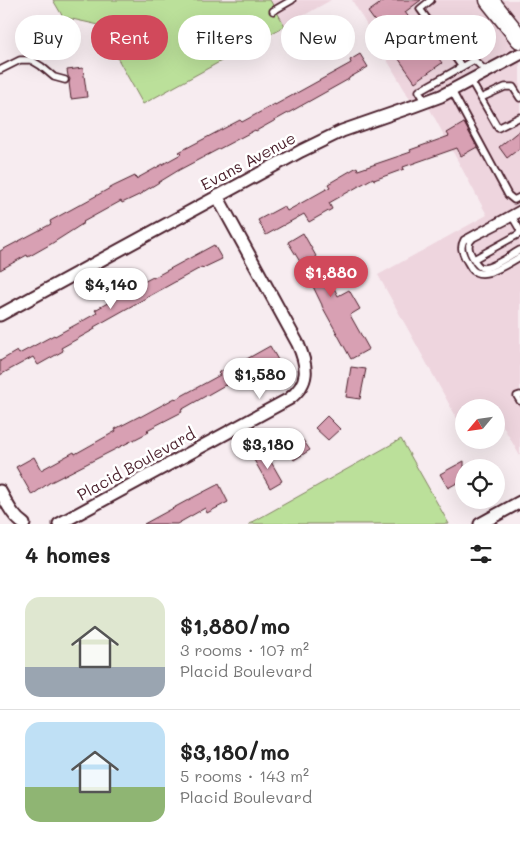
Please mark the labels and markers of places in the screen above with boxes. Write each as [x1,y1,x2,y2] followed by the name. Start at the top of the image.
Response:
[290,256,372,298] pin: $1,880
[70,268,152,310] pin: $4,140
[219,358,301,400] pin: $1,580
[227,428,309,470] pin: $3,180

